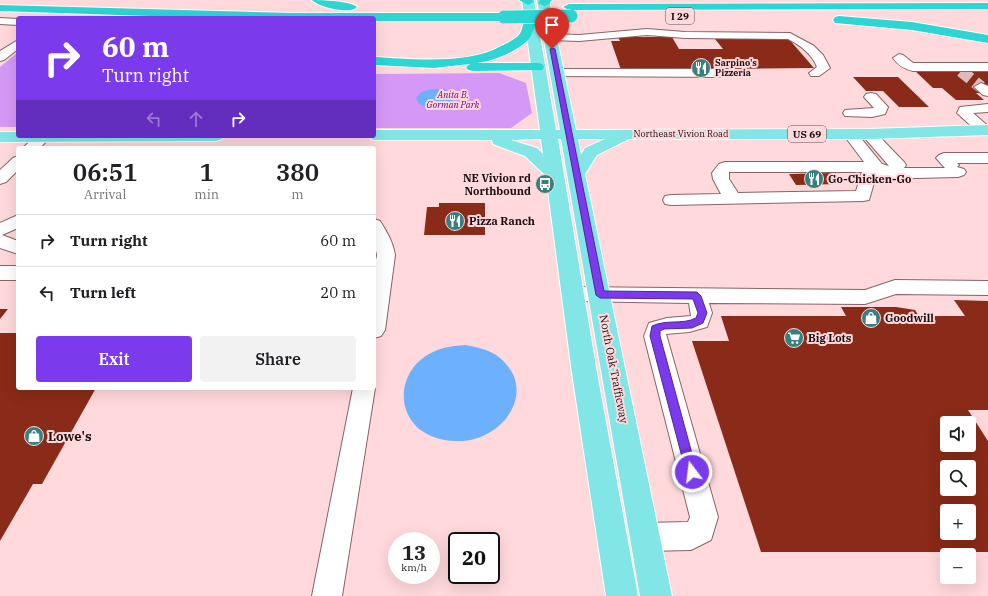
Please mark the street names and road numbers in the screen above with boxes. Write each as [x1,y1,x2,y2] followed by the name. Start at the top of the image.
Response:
[666,8,694,24] road number: I 29
[788,126,826,142] road number: US 69
[634,128,729,139] street label: Northeast Vivion Road
[597,314,631,425] street label: North Oak Trafficway

